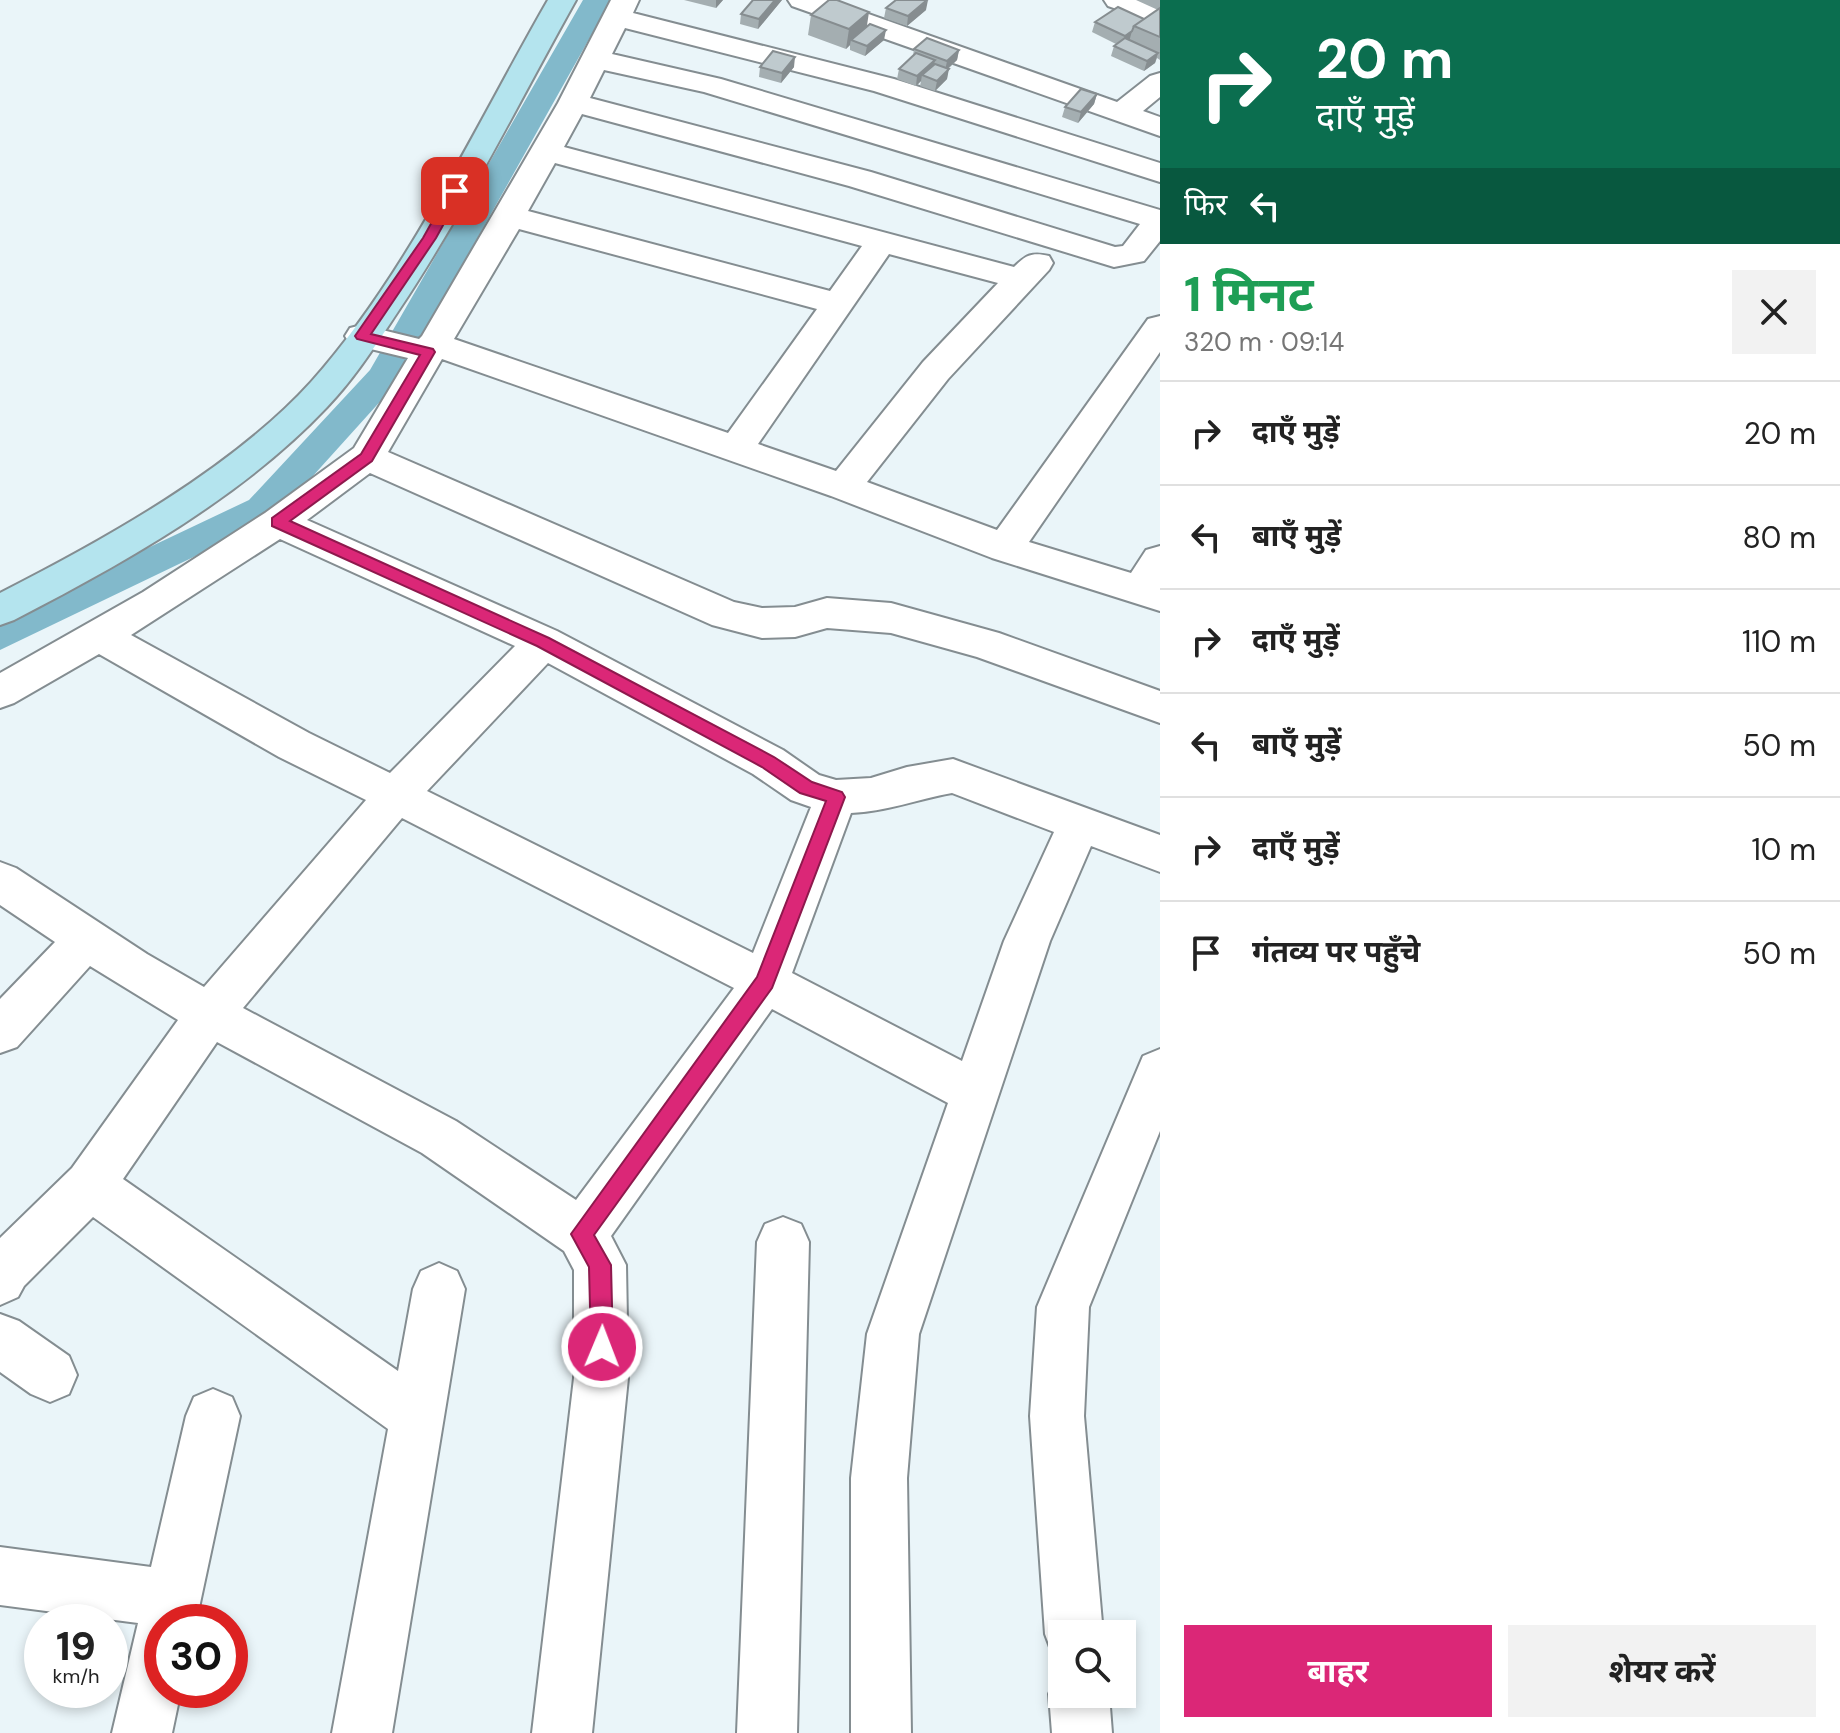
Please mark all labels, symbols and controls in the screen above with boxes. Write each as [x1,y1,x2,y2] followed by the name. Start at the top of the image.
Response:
[1316,22,1453,95] text: 20 m
[1184,32,1288,136] icon: right
[1316,93,1415,140] text: दाएँ मुड़ें
[421,157,489,225] pin
[433,169,477,213] icon: arrive
[1243,184,1287,228] icon: left
[1184,185,1227,224] text: फिर
[1184,263,1314,326] text: 1 मिनट
[1732,270,1816,354] button: close
[1184,325,1344,359] text: 320 m · 09:14
[1184,411,1228,455] icon: right
[1252,412,1340,451] text: दाएँ मुड़ें
[1744,414,1816,453] text: 20 m
[1184,515,1228,559] icon: left
[1252,516,1341,555] text: बाएँ मुड़ें
[1743,518,1816,557] text: 80 m
[1184,619,1228,663] icon: right
[1252,620,1340,659] text: दाएँ मुड़ें
[1742,622,1816,661] text: 110 m
[1184,723,1228,767] icon: left
[1252,724,1341,763] text: बाएँ मुड़ें
[1742,726,1816,765] text: 50 m
[1184,827,1228,871] icon: right
[1252,828,1340,867] text: दाएँ मुड़ें
[1751,830,1816,869] text: 10 m
[1184,931,1228,975] icon: arrive
[1252,932,1420,971] text: गंतव्य पर पहुँचे
[1742,934,1816,973] text: 50 m
[560,1305,644,1389] position arrow
[144,1604,248,1708] speed limit sign: 30
[56,1620,96,1672] text: 19
[1048,1620,1136,1708] map controls
[1048,1620,1136,1708] button: search
[1184,1625,1492,1717] button: बाहर
[1508,1625,1816,1717] button: शेयर करें
[52,1663,100,1689] text: km/h

